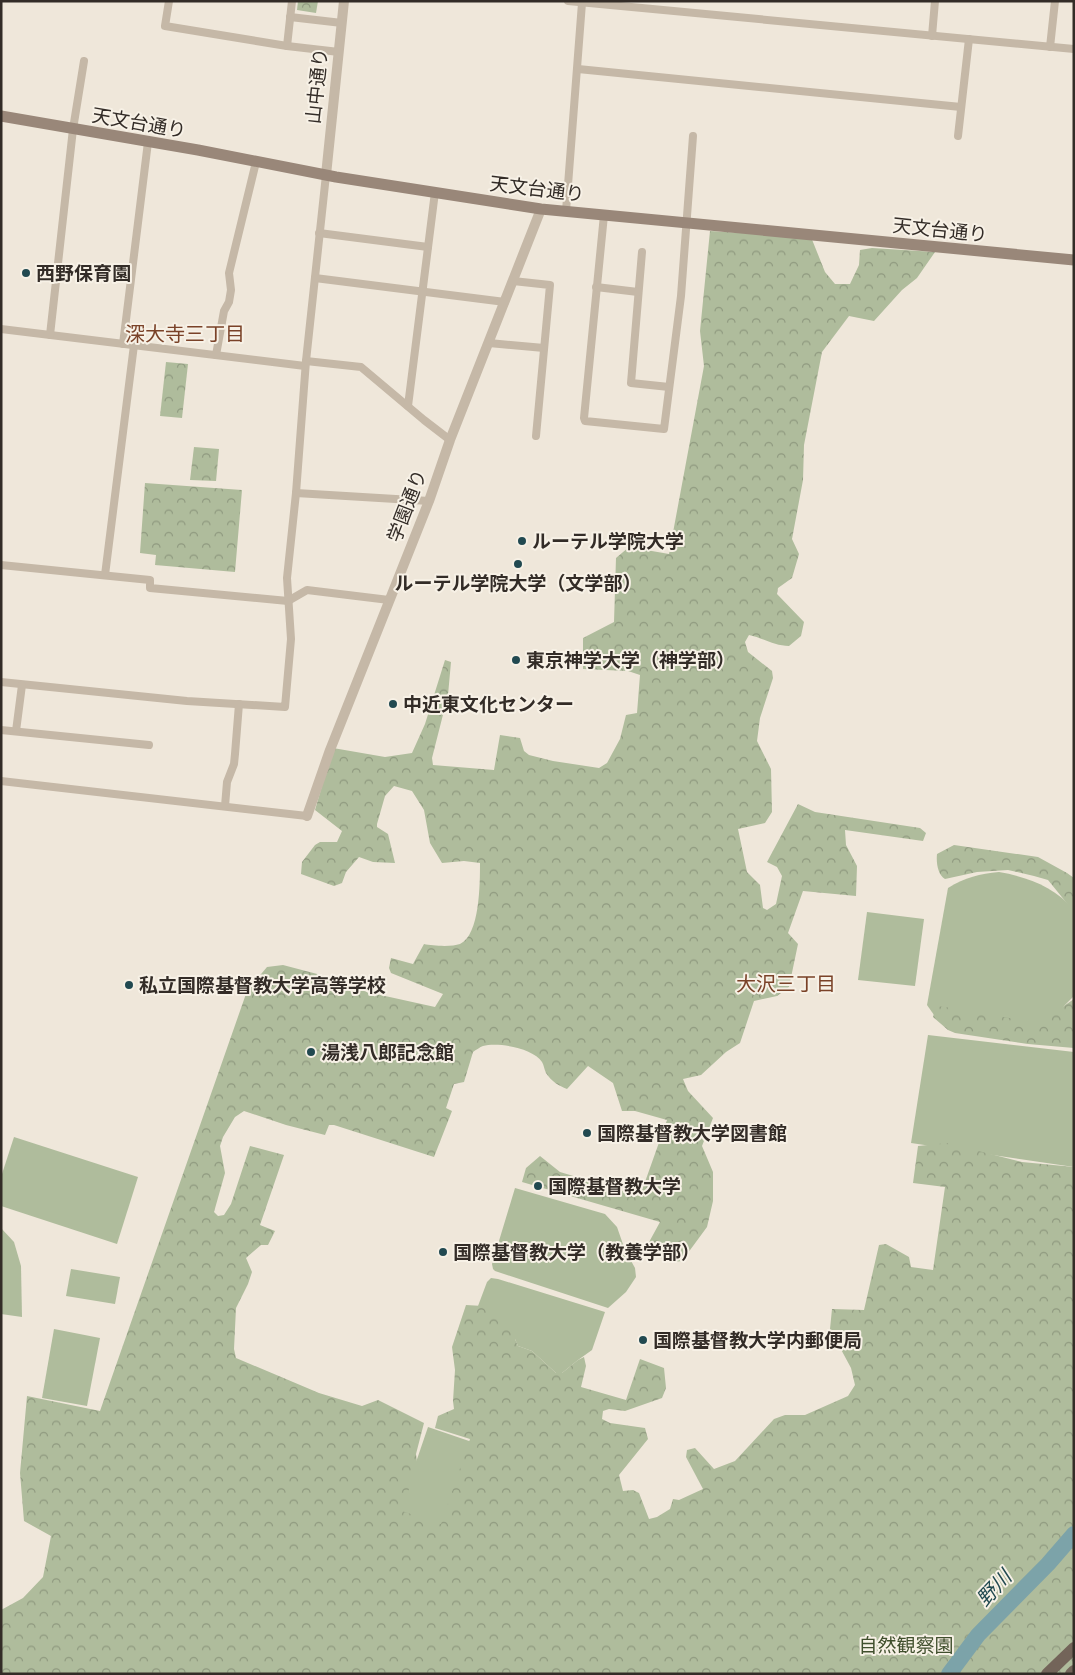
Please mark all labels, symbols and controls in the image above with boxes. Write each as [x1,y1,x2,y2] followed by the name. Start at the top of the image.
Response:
[301,47,333,125] street label: 山中通り
[90,102,188,144] street label: 天文台通り
[488,171,586,207] street label: 天文台通り
[891,213,989,247] street label: 天文台通り
[36,261,131,286] place label: 西野保育園
[20,267,32,279] marker: 西野保育園
[125,321,245,347] district label: 深大寺三丁目
[382,466,432,546] street label: 学園通り
[532,529,684,554] place label: ルーテル学院大学
[516,535,528,547] marker: ルーテル学院大学
[512,558,524,570] marker: ルーテル学院大学（文学部）
[394,571,642,596] place label: ルーテル学院大学（文学部）
[526,648,735,673] place label: 東京神学大学（神学部）
[510,654,522,666] marker: 東京神学大学（神学部）
[403,692,574,717] place label: 中近東文化センター
[387,698,399,710] marker: 中近東文化センター
[736,971,836,997] district label: 大沢三丁目
[139,973,386,998] place label: 私立国際基督教大学高等学校
[123,979,135,991] marker: 私立国際基督教大学高等学校
[321,1040,454,1065] place label: 湯浅八郎記念館
[305,1046,317,1058] marker: 湯浅八郎記念館
[597,1121,787,1146] place label: 国際基督教大学図書館
[581,1127,593,1139] marker: 国際基督教大学図書館
[548,1174,681,1199] place label: 国際基督教大学
[532,1180,544,1192] marker: 国際基督教大学
[453,1240,700,1265] place label: 国際基督教大学（教養学部）
[437,1246,449,1258] marker: 国際基督教大学（教養学部）
[653,1328,862,1353] place label: 国際基督教大学内郵便局
[637,1334,649,1346] marker: 国際基督教大学内郵便局
[971,1563,1019,1611] water label: 野川
[858,1633,954,1658] park label: 自然観察園

